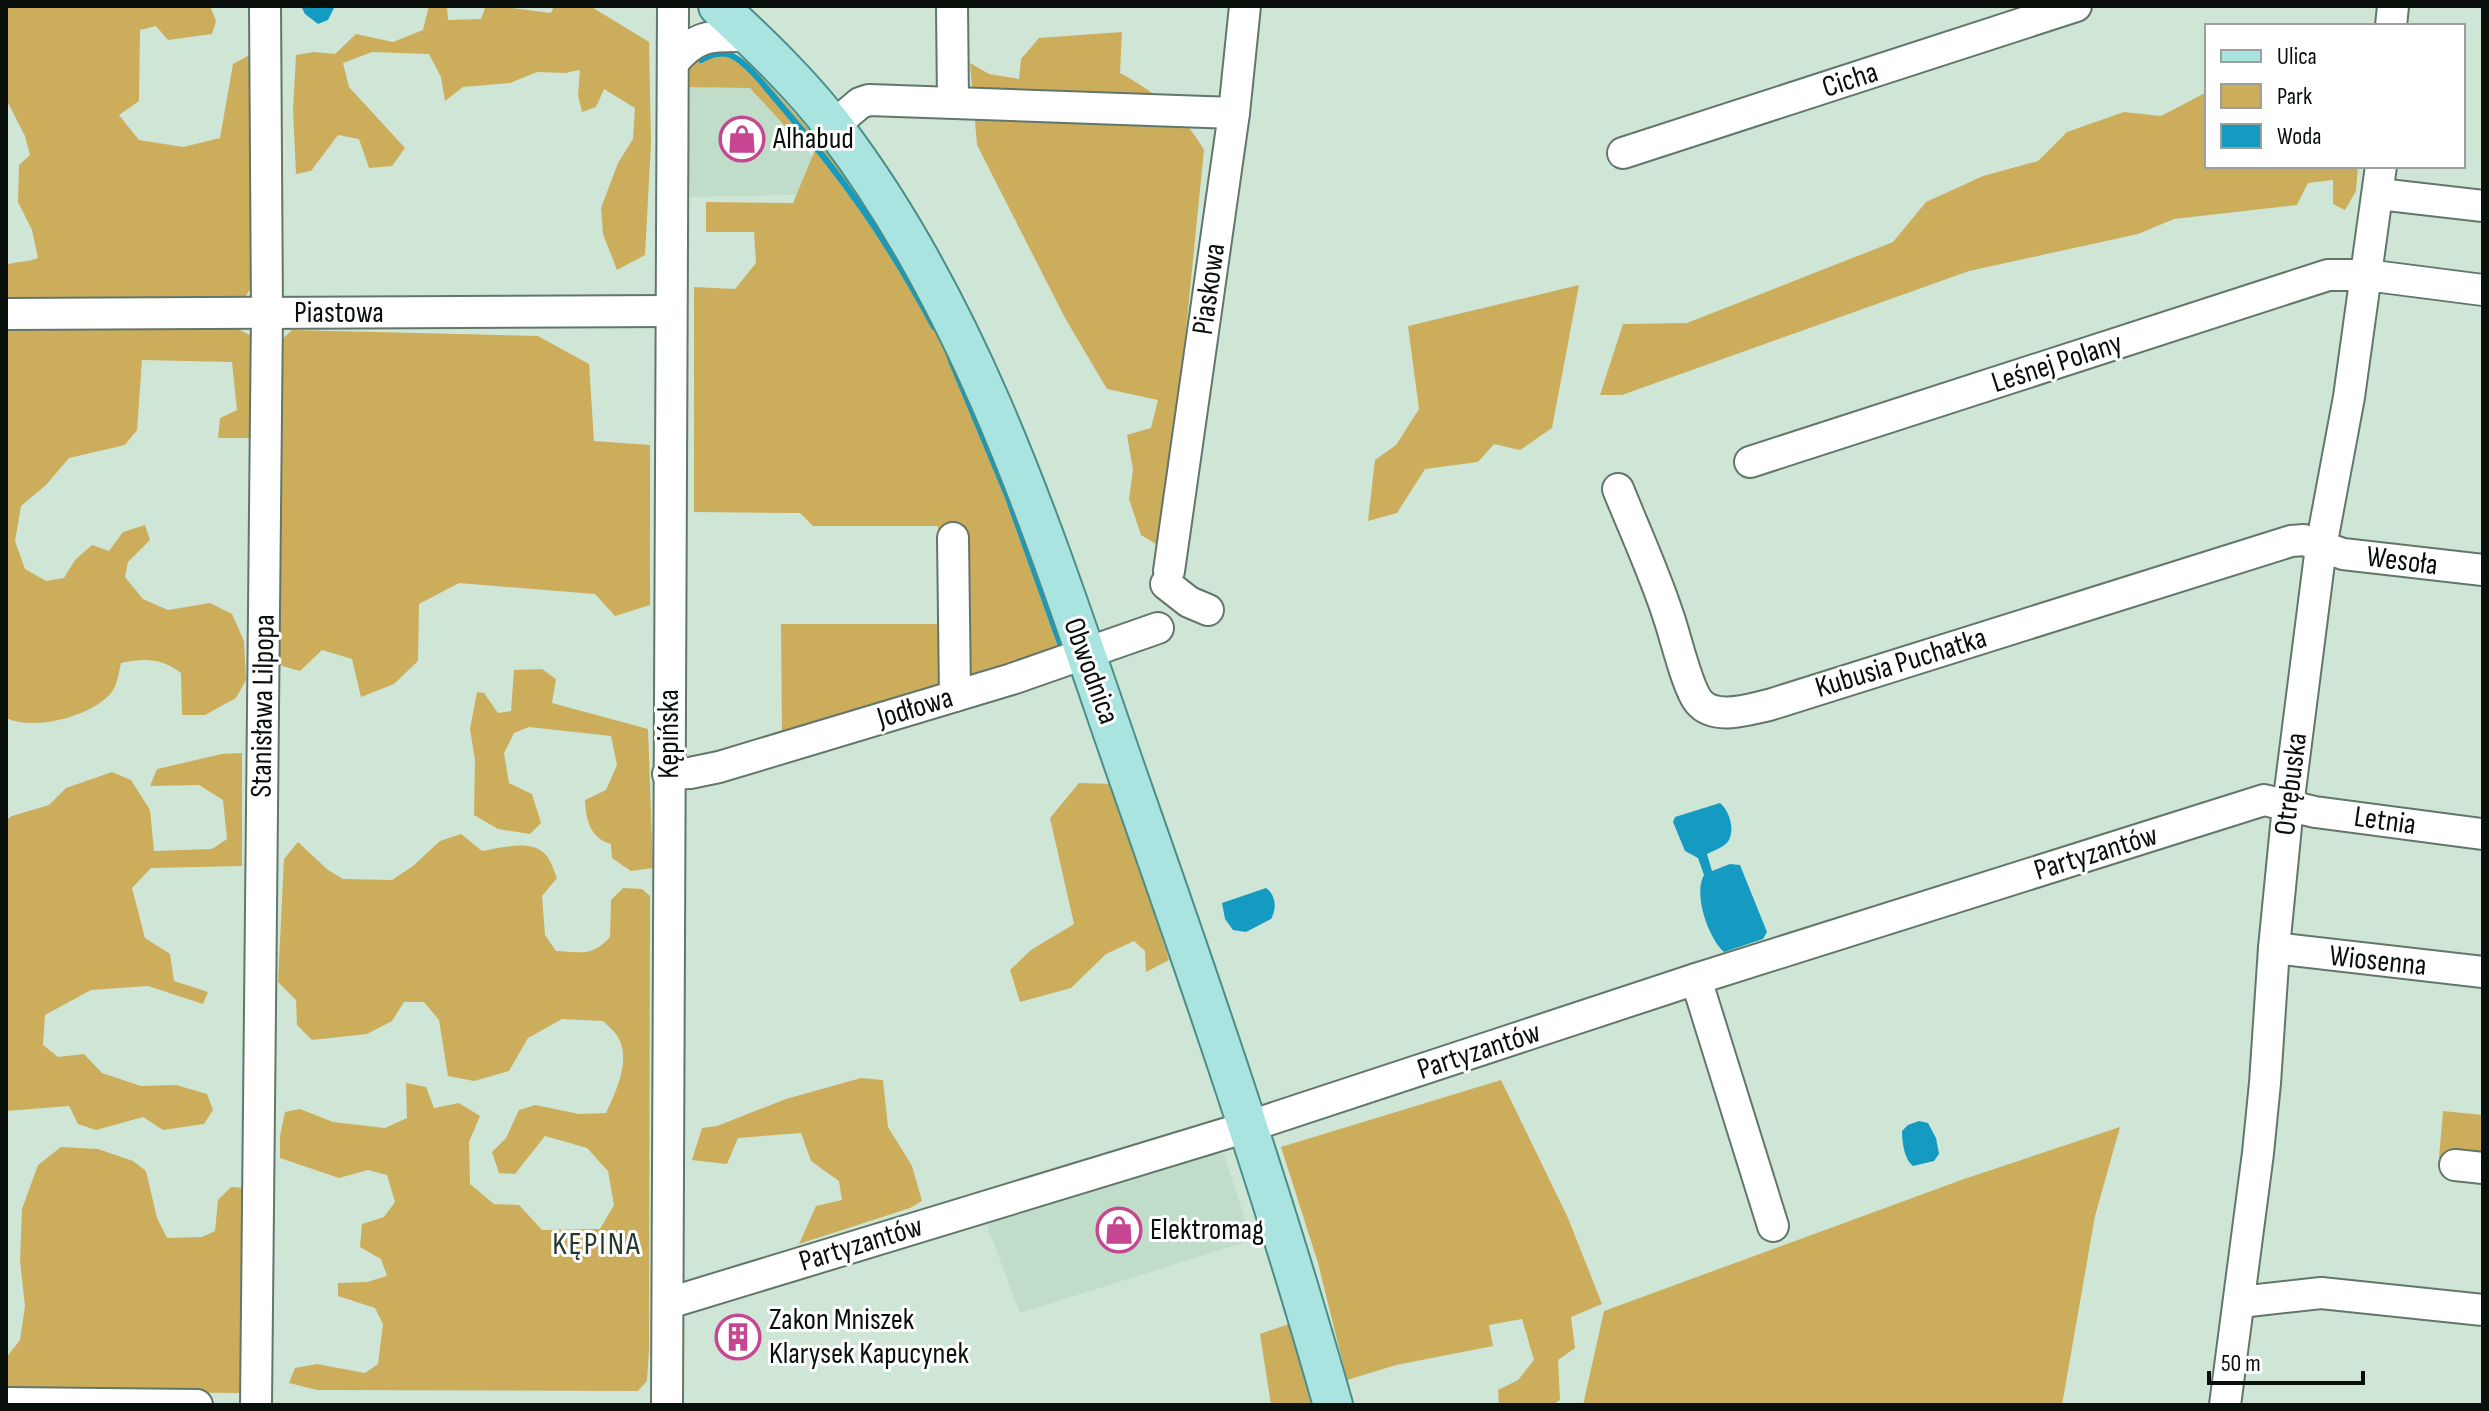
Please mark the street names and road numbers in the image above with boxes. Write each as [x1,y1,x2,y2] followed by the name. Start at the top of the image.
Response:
[1818,54,1882,106] street label: Cicha
[1185,241,1233,337] street label: Piaskowa
[294,295,384,331] street label: Piastowa
[1987,325,2127,401] street label: Leśnej Polany
[2364,539,2440,583] street label: Wesoła
[1055,613,1127,729] street label: Obwodnica
[243,614,283,798] street label: Stanisława Lilpopa
[1811,620,1991,706] street label: Kubusia Puchatka
[872,680,957,737] street label: Jodłowa
[651,689,687,779] street label: Kępińska
[2267,731,2315,837] street label: Otrębuska
[2352,799,2418,843] street label: Letnia
[2030,817,2162,889] street label: Partyzantów
[2328,938,2428,984] street label: Wiosenna
[1413,1014,1545,1088] street label: Partyzantów
[795,1208,927,1280] street label: Partyzantów

